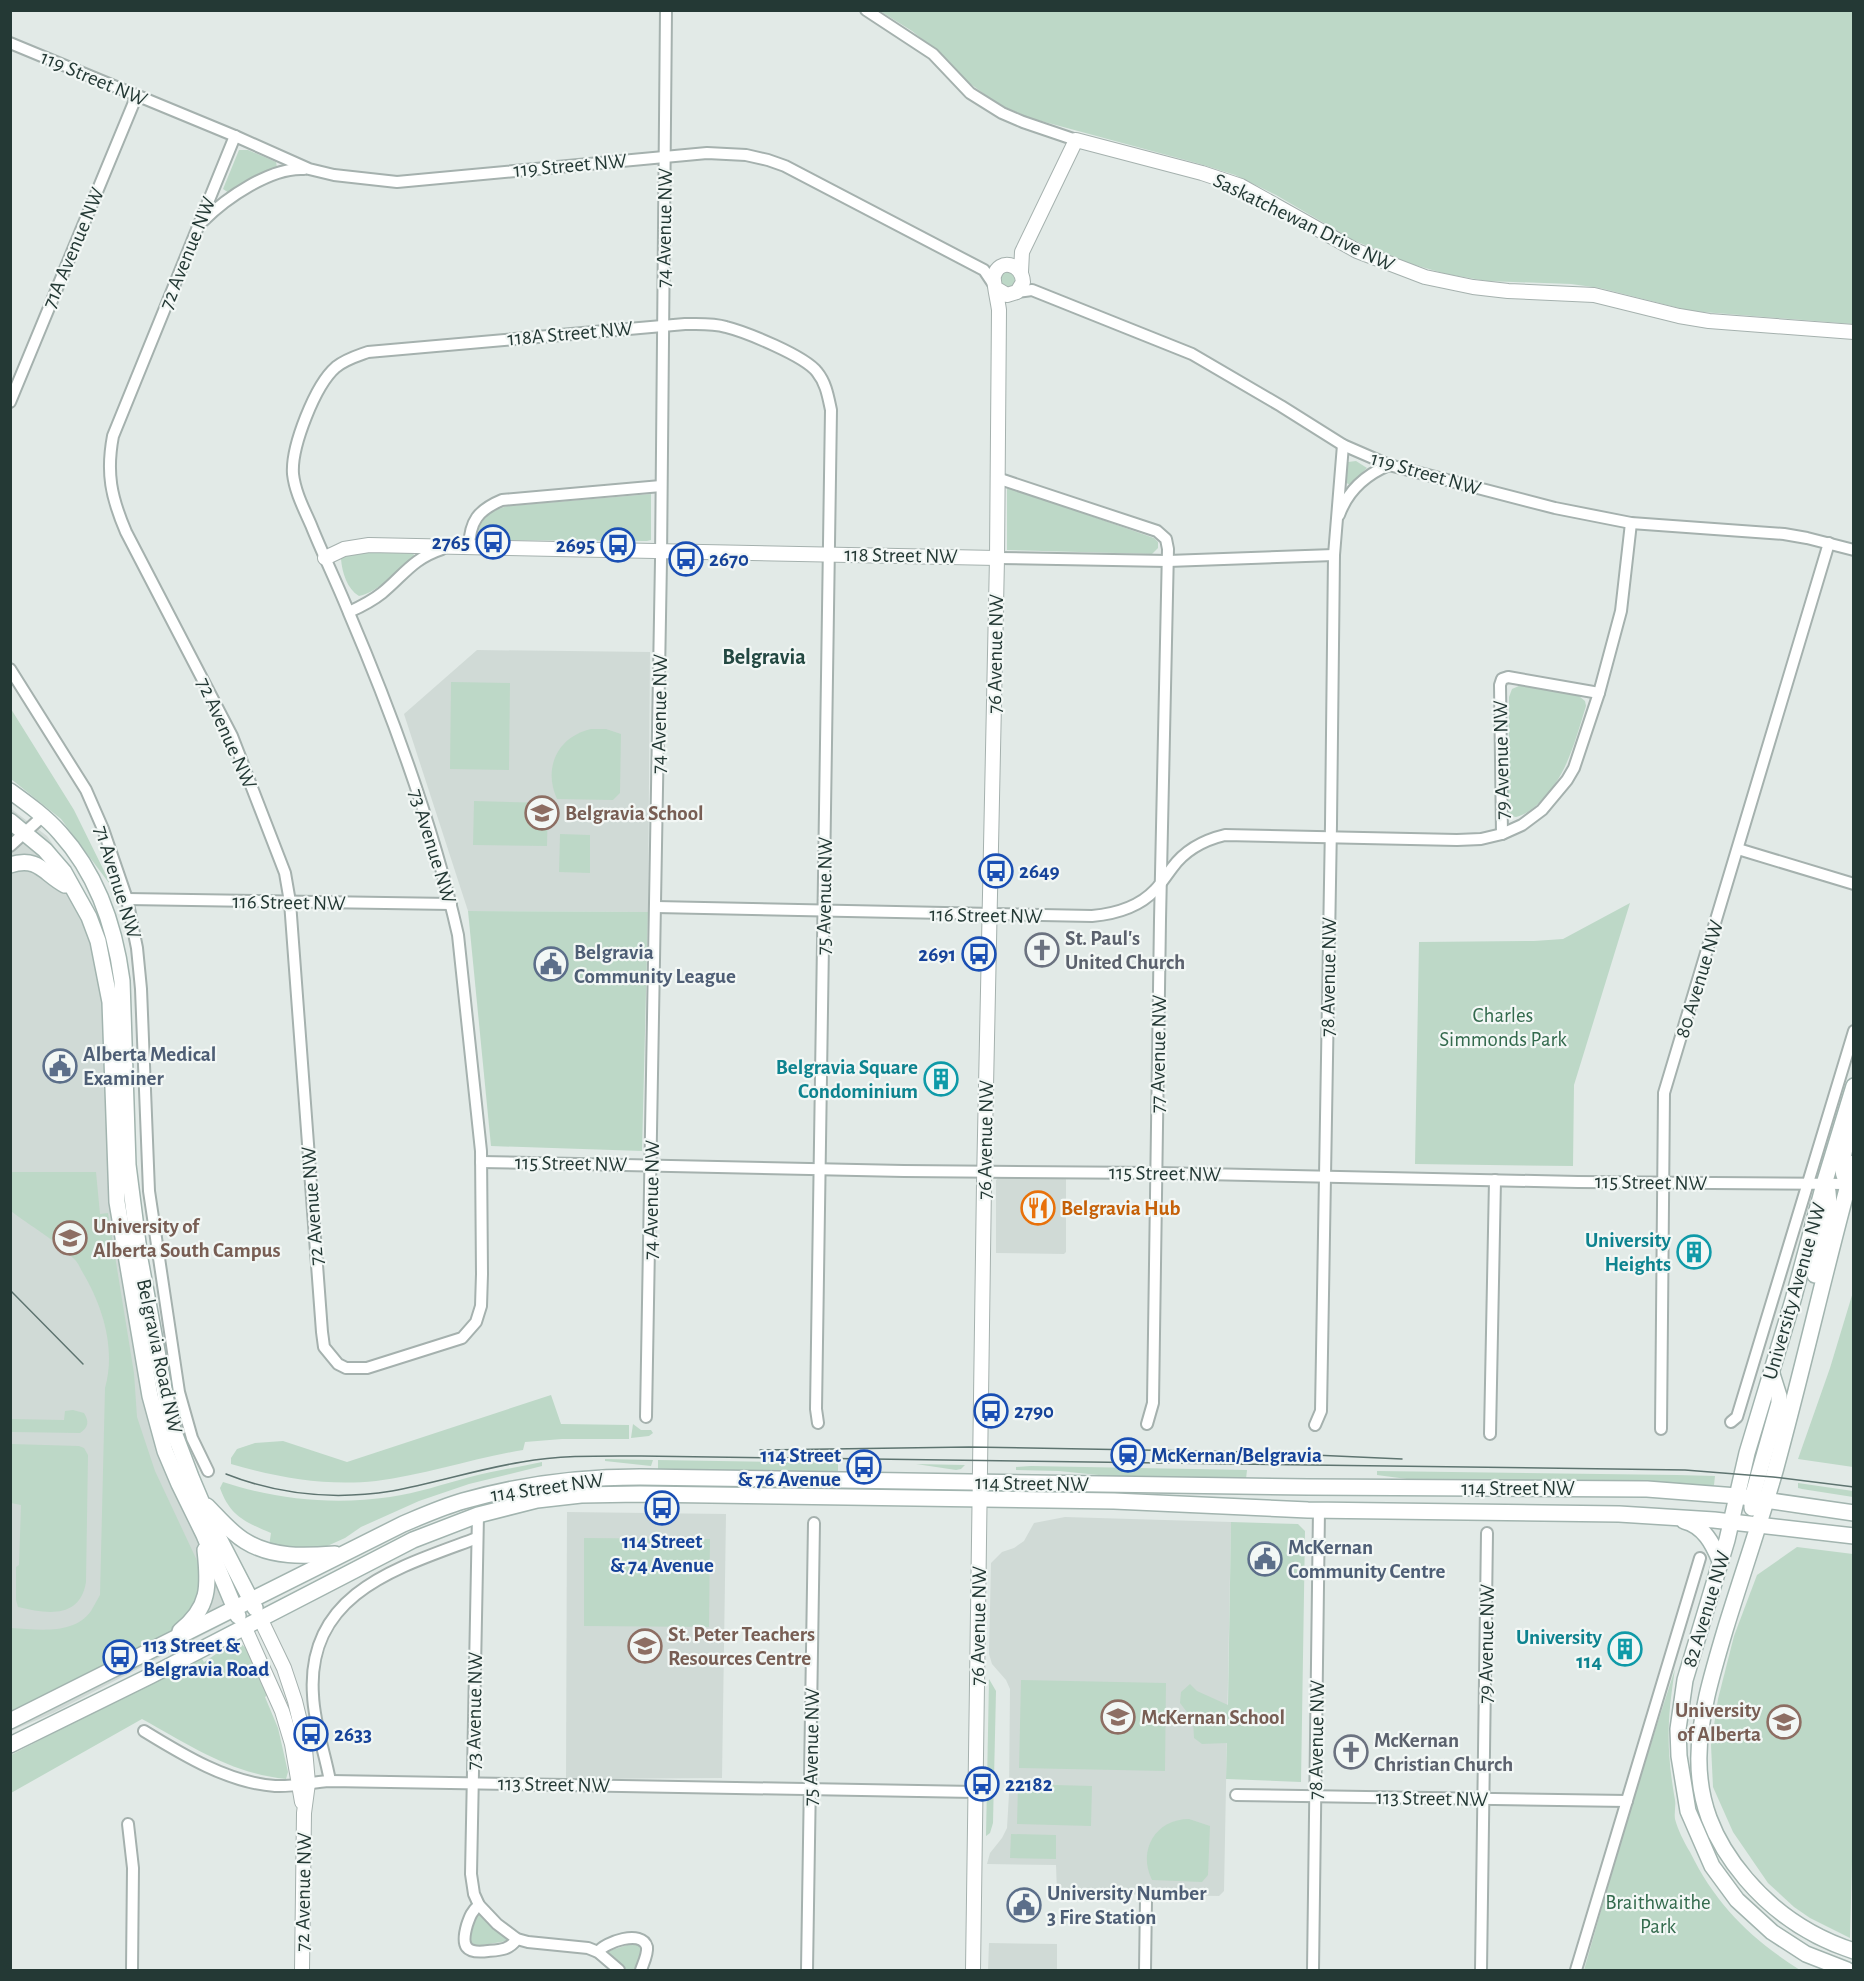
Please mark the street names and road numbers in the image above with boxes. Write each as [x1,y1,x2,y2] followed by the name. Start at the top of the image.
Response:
[37,47,150,110] street label: 119 Street NW
[513,150,628,181] street label: 119 Street NW
[653,168,676,288] street label: 74 Avenue NW
[1210,170,1398,275] street label: Saskatchewan Drive NW
[39,184,108,312] street label: 71A Avenue NW
[155,194,220,312] street label: 72 Avenue NW
[507,318,634,349] street label: 118A Street NW
[1368,448,1484,499] street label: 119 Street NW
[844,544,958,567] street label: 118 Street NW
[984,594,1007,714] street label: 76 Avenue NW
[648,654,671,774] street label: 74 Avenue NW
[193,674,260,792] street label: 72 Avenue NW
[1490,700,1513,820] street label: 79 Avenue NW
[405,787,460,906] street label: 73 Avenue NW
[90,823,145,941] street label: 71 Avenue NW
[813,836,836,955] street label: 75 Avenue NW
[232,891,346,914] street label: 116 Street NW
[929,904,1043,927] street label: 116 Street NW
[1317,917,1340,1037] street label: 78 Avenue NW
[1672,918,1727,1041] street label: 80 Avenue NW
[1147,994,1170,1113] street label: 77 Avenue NW
[974,1080,997,1200] street label: 76 Avenue NW
[640,1140,663,1260] street label: 74 Avenue NW
[298,1146,327,1266] street label: 72 Avenue NW
[515,1152,628,1175] street label: 115 Street NW
[1109,1162,1222,1185] street label: 115 Street NW
[1595,1171,1708,1194] street label: 115 Street NW
[1759,1200,1830,1382] street label: University Avenue NW
[133,1277,186,1435] street label: Belgravia Road NW
[489,1469,605,1506] street label: 114 Street NW
[975,1472,1089,1495] street label: 114 Street NW
[1461,1478,1575,1499] street label: 114 Street NW
[1679,1548,1734,1670] street label: 82 Avenue NW
[967,1566,990,1686] street label: 76 Avenue NW
[1475,1584,1498,1704] street label: 79 Avenue NW
[463,1651,486,1770] street label: 73 Avenue NW
[1305,1680,1328,1800] street label: 78 Avenue NW
[800,1687,823,1806] street label: 75 Avenue NW
[498,1773,611,1796] street label: 113 Street NW
[1376,1787,1489,1810] street label: 113 Street NW
[292,1832,315,1952] street label: 72 Avenue NW

